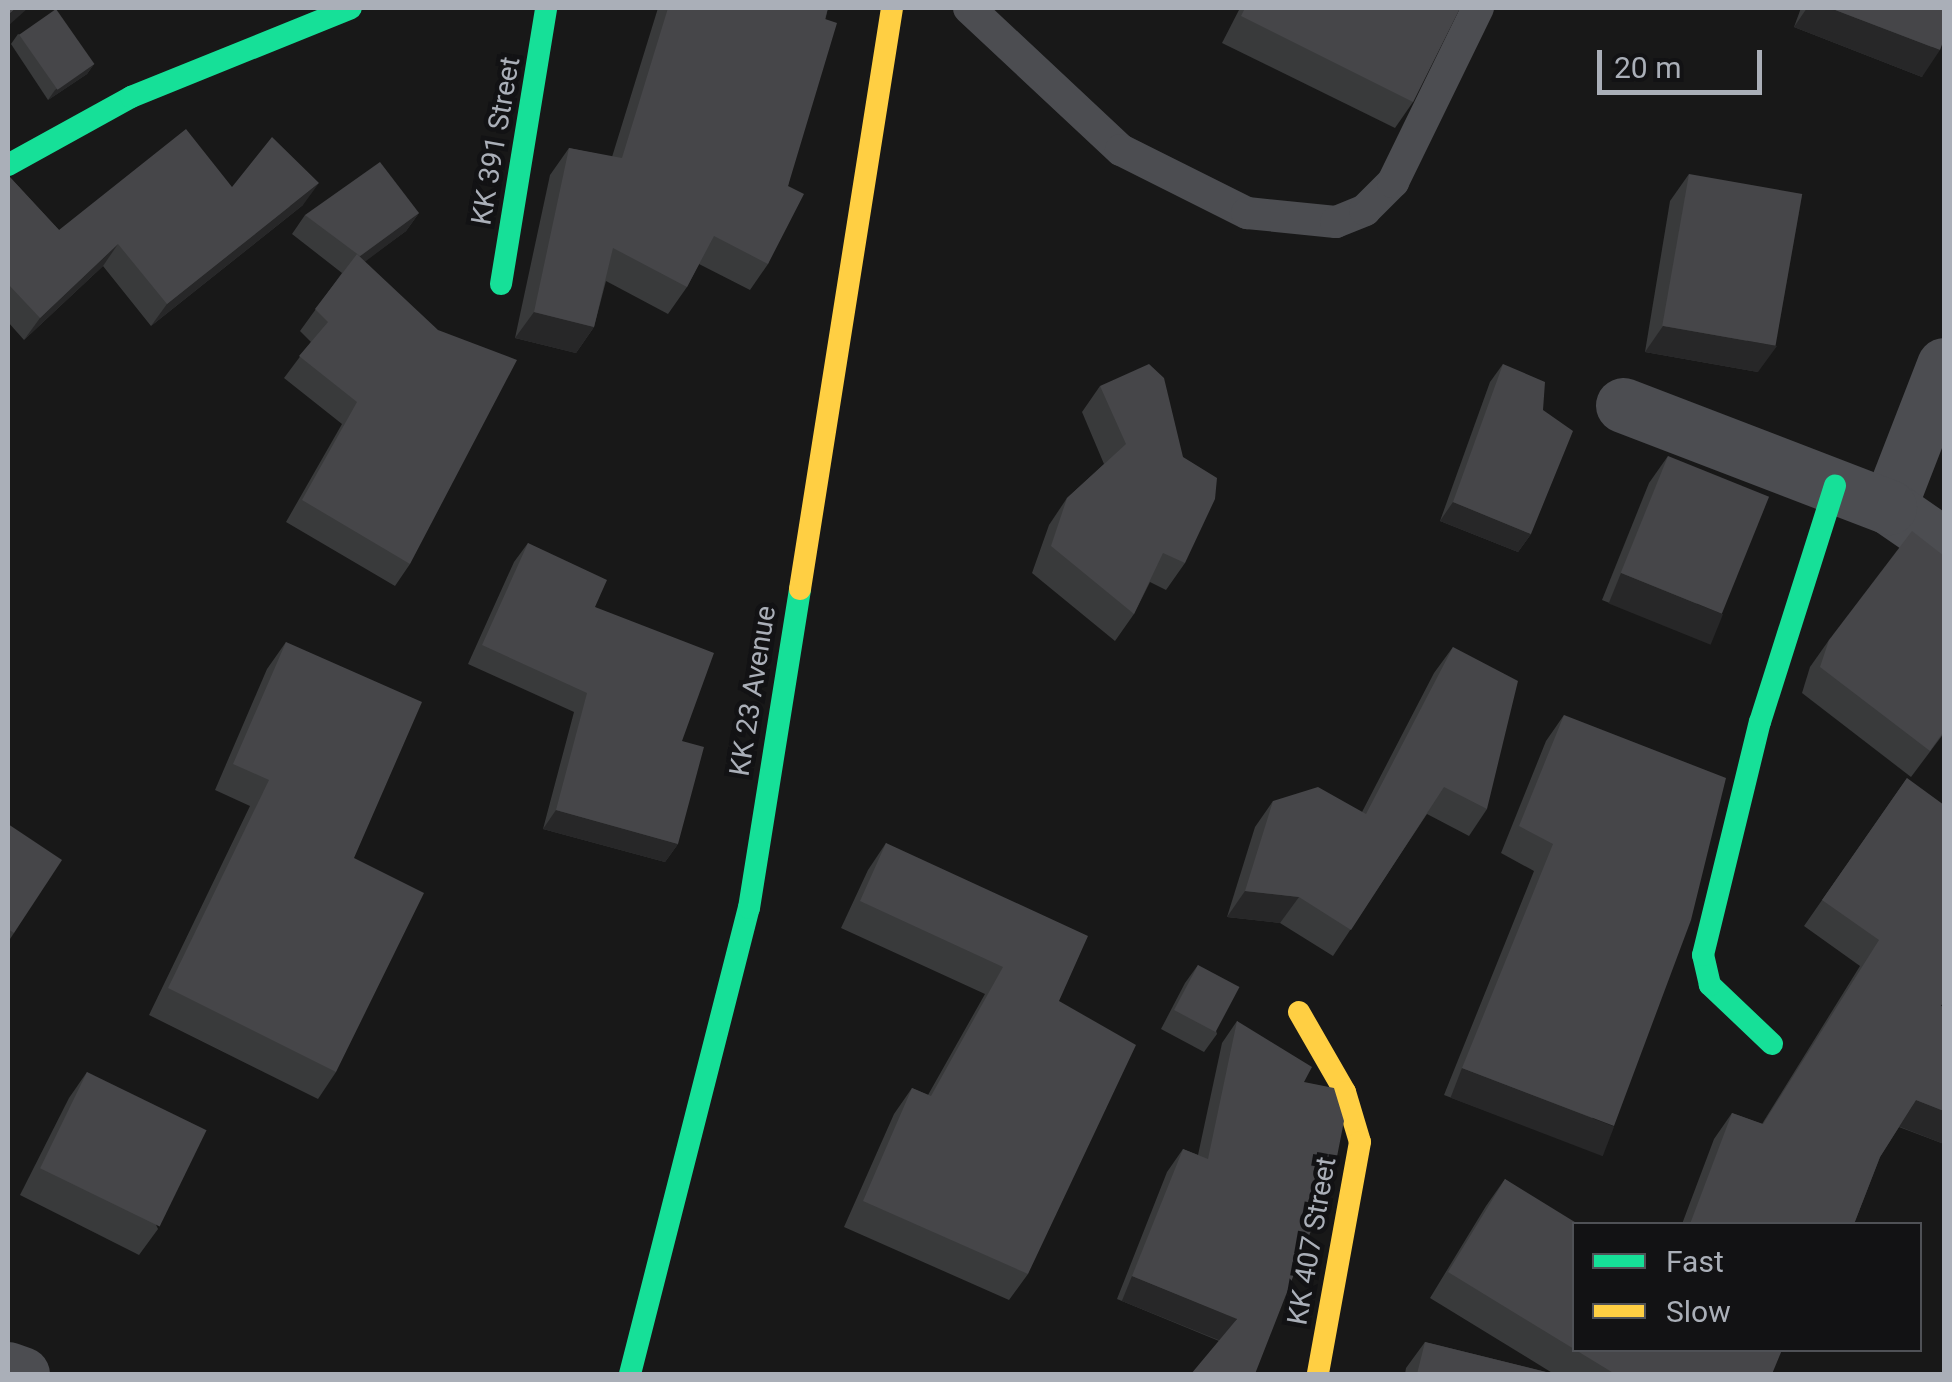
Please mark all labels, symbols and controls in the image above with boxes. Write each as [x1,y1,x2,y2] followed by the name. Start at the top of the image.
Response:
[1602,30,1767,92] scale bar
[1614,50,1681,85] text: 20 m
[465,54,527,228] street label: KK 391 Street
[723,603,783,779] street label: KK 23 Avenue
[1281,1154,1343,1328] street label: KK 407 Street
[1572,1222,1922,1352] legend
[1666,1244,1724,1279] text: Fast
[1666,1294,1731,1329] text: Slow

